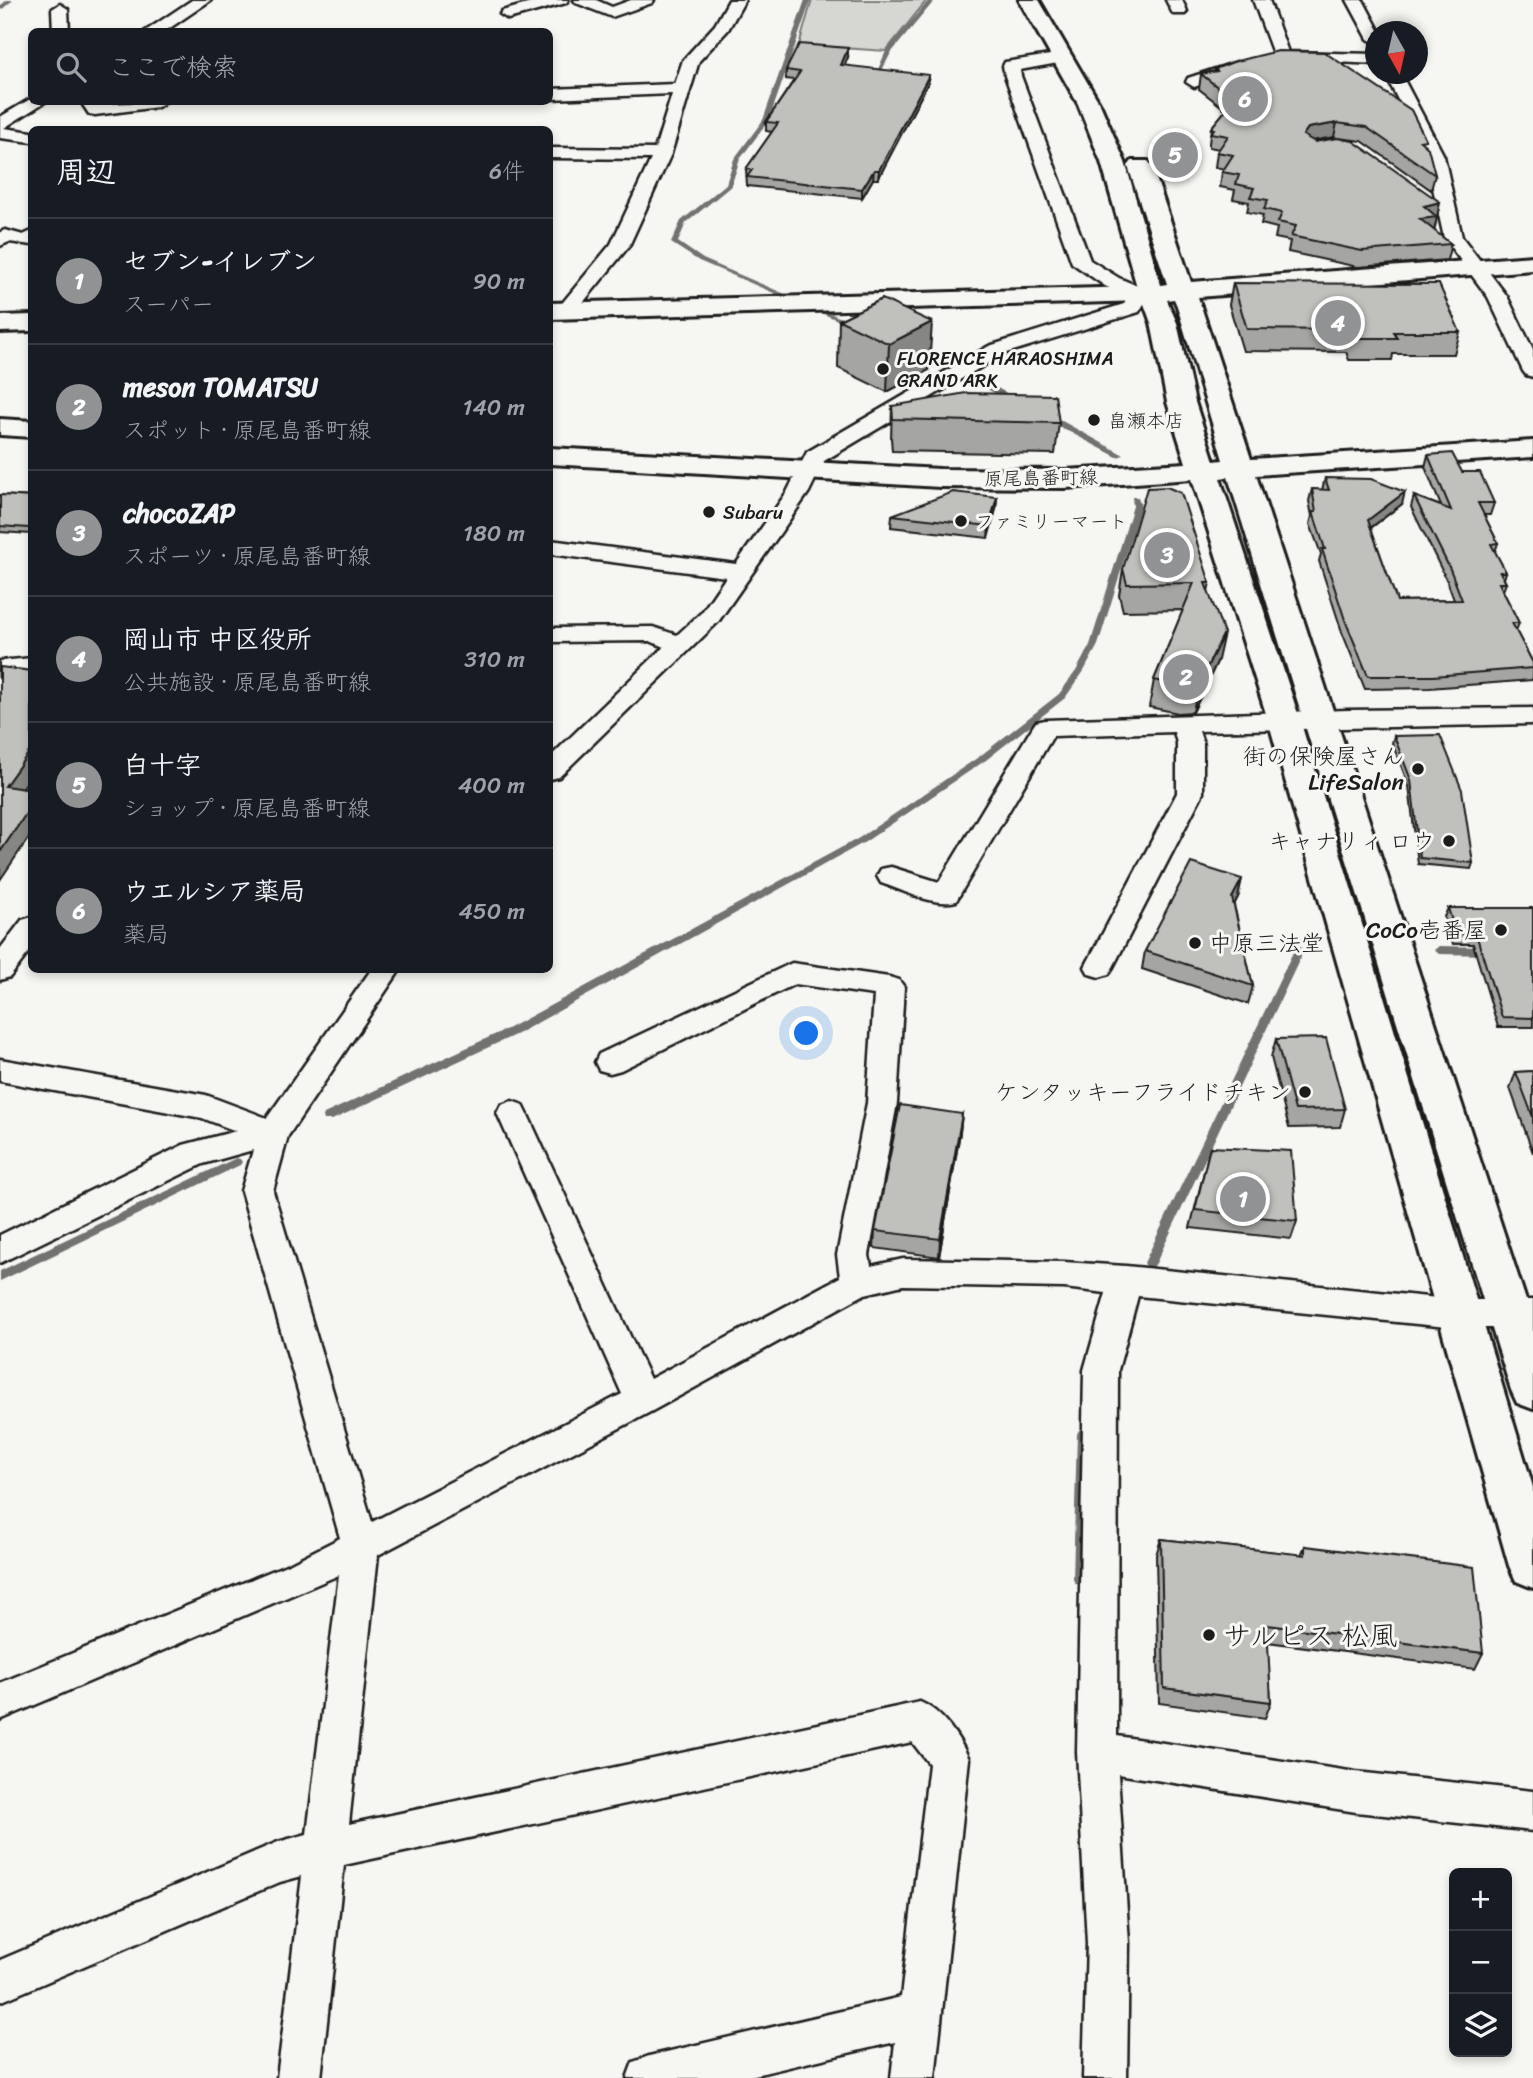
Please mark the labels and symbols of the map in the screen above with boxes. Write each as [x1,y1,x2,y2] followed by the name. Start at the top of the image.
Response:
[1365,21,1428,84] north arrow
[1222,73,1268,125] pin: 6
[1152,129,1198,181] pin: 5
[1315,297,1361,349] pin: 4
[897,342,1114,397] place label: FLORENCE HARAOSHIMA GRAND ARK
[875,361,891,377] marker: FLORENCE HARAOSHIMA GRAND ARK
[1108,404,1184,437] place label: 畠瀬本店
[1086,412,1102,428] marker: 畠瀬本店
[984,461,1098,495] street label: 原尾島番町線
[723,496,783,529] place label: Subaru
[701,504,717,520] marker: Subaru
[975,505,1127,538] place label: ファミリーマート
[953,513,969,529] marker: ファミリーマート
[1144,529,1190,581] pin: 3
[1163,651,1209,703] pin: 2
[1243,736,1405,803] place label: 街の保険屋さん LifeSalon
[1410,761,1426,777] marker: 街の保険屋さん LifeSalon
[1268,821,1435,862] place label: キャナリィ ロウ
[1441,833,1457,849] marker: キャナリィ ロウ
[1366,910,1487,951] place label: CoCo壱番屋
[1493,922,1509,938] marker: CoCo壱番屋
[1209,923,1324,964] place label: 中原三法堂
[1187,935,1203,951] marker: 中原三法堂
[789,1016,823,1050] your location
[995,1072,1291,1113] place label: ケンタッキーフライドチキン
[1297,1084,1313,1100] marker: ケンタッキーフライドチキン
[1220,1173,1266,1225] pin: 1
[1223,1611,1397,1660] place label: サルピス 松風
[1201,1627,1217,1643] marker: サルピス 松風

